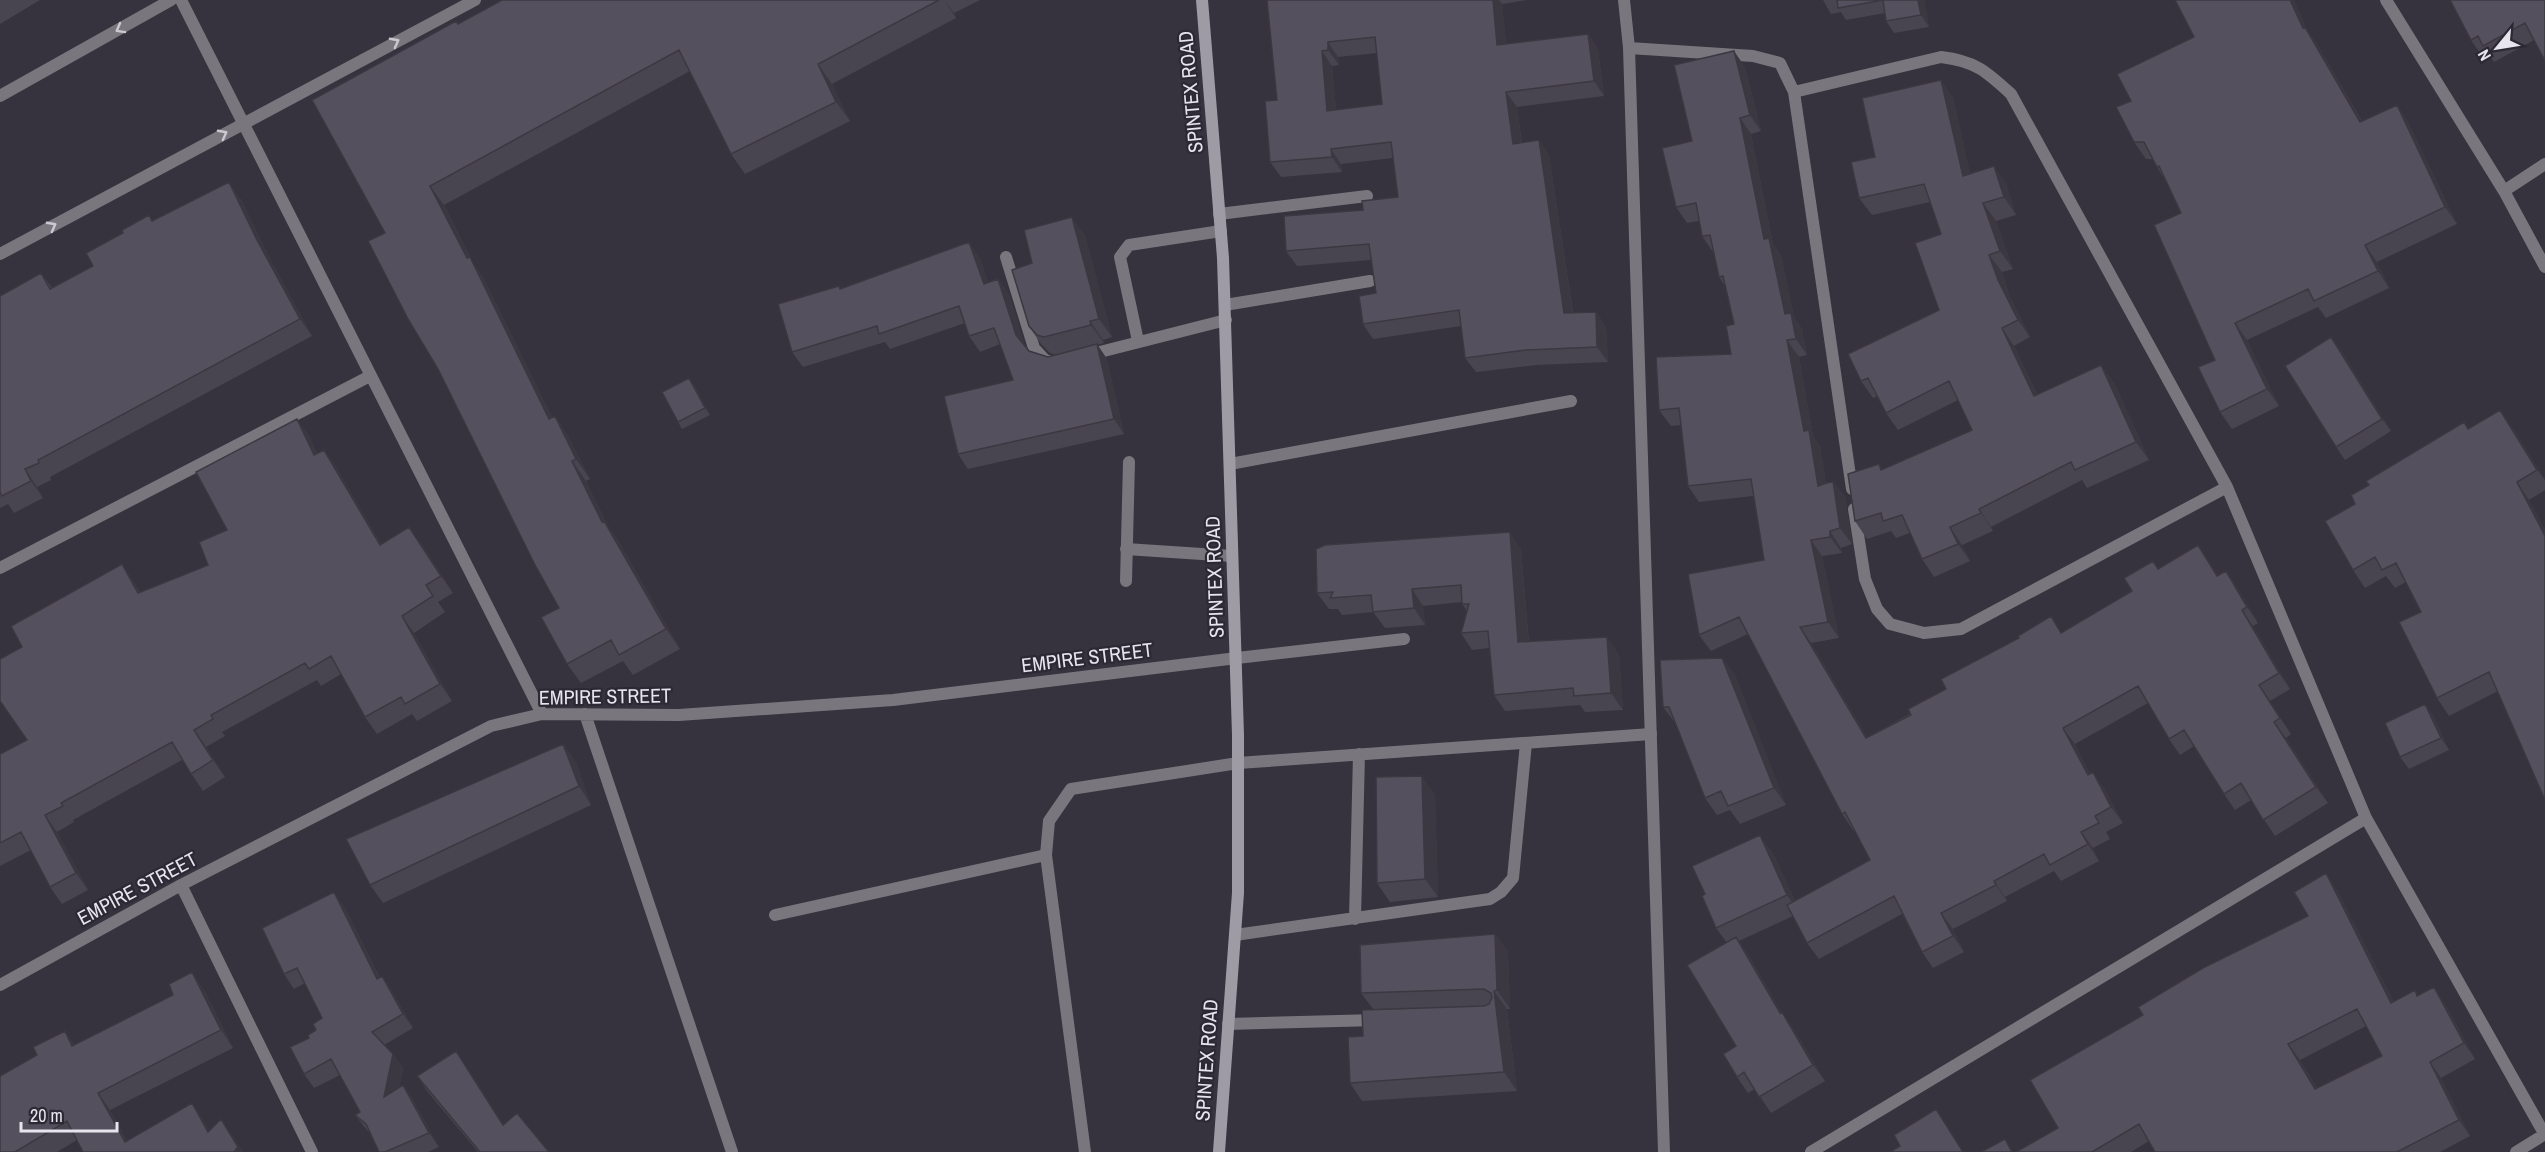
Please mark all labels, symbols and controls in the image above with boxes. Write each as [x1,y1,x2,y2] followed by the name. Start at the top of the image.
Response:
[2467,18,2527,78] north arrow
[116,21,127,33] one-way arrow
[1171,30,1209,154] street label: SPINTEX ROAD
[389,38,400,49] one-way arrow
[2472,46,2496,65] text: N
[217,130,227,141] one-way arrow
[45,222,56,233] one-way arrow
[1198,516,1230,638] street label: SPINTEX ROAD
[1020,636,1154,678] street label: EMPIRE STREET
[539,681,671,711] street label: EMPIRE STREET
[72,845,202,931] street label: EMPIRE STREET
[1188,998,1224,1122] street label: SPINTEX ROAD
[21,1095,117,1133] scale bar
[30,1103,63,1128] text: 20 m

